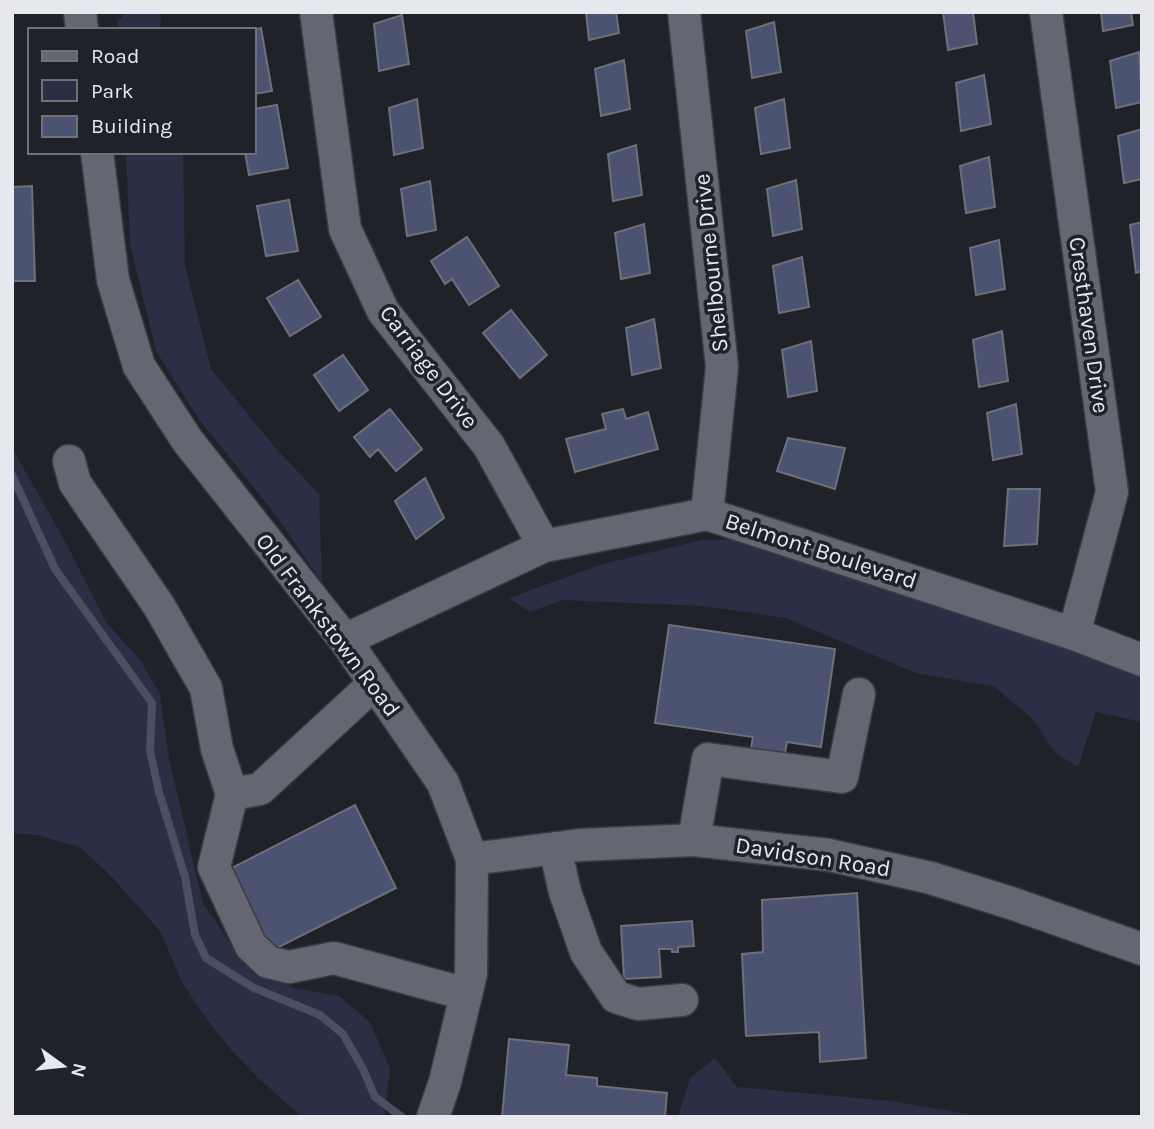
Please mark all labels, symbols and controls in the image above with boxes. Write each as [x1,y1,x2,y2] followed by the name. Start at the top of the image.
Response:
[28,28,256,154] legend
[91,44,139,68] text: Road
[91,79,134,103] text: Park
[91,114,172,138] text: Building
[688,172,734,354] street label: Shelbourne Drive
[1063,235,1115,415] street label: Cresthaven Drive
[374,300,484,434] street label: Carriage Drive
[722,507,920,595] street label: Belmont Boulevard
[250,528,406,722] street label: Old Frankstown Road
[733,831,893,883] street label: Davidson Road
[28,1031,98,1101] north arrow
[66,1061,91,1080] text: N

